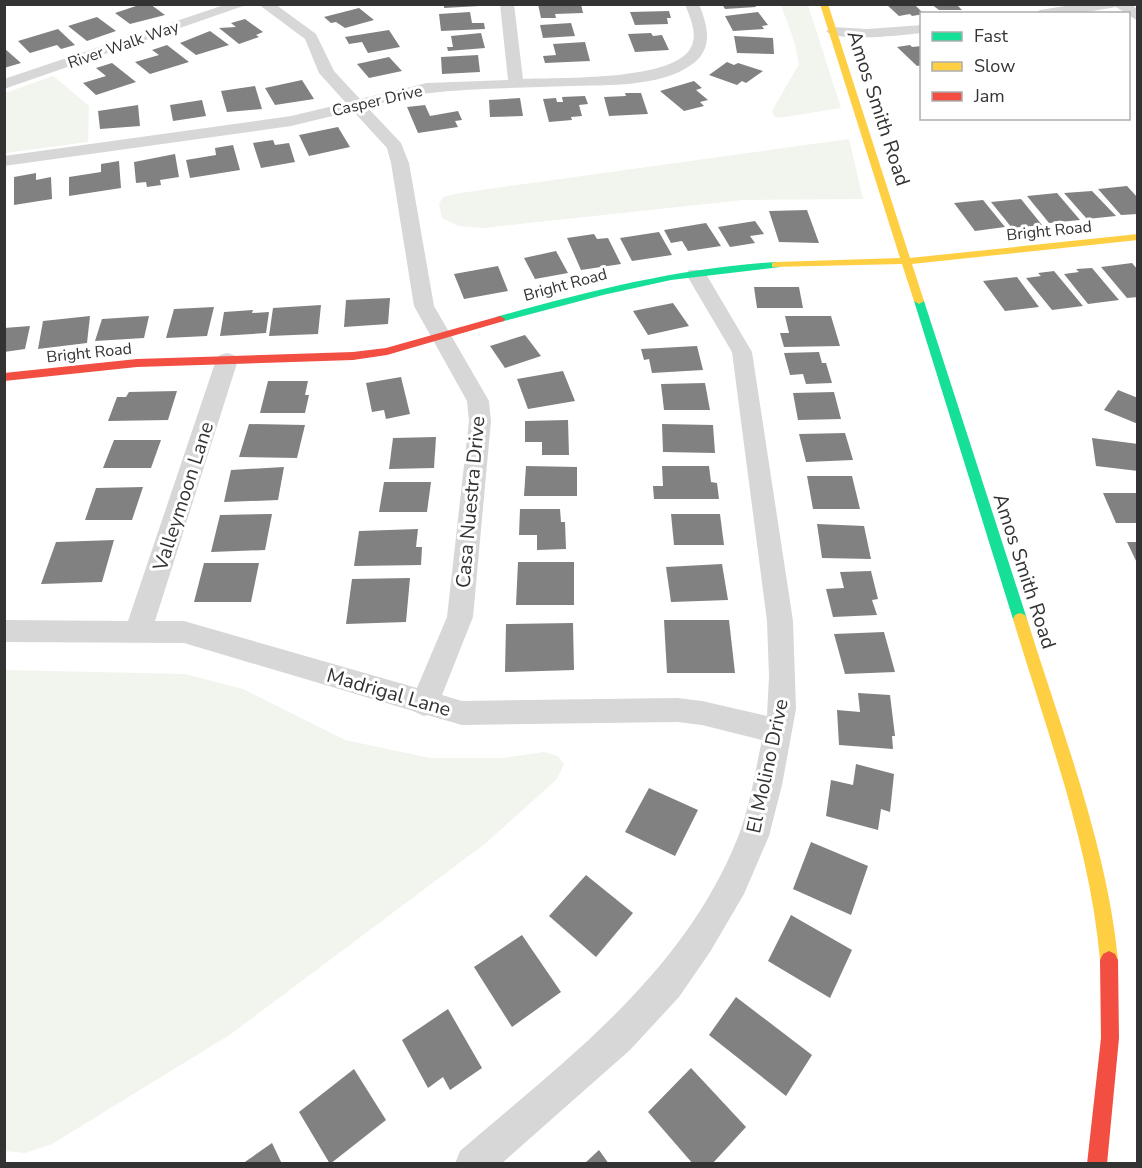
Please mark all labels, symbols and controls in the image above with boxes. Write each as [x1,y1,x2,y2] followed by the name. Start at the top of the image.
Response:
[920,12,1130,120] legend
[65,15,183,74] street label: River Walk Way
[974,24,1009,48] text: Fast
[841,27,916,189] street label: Amos Smith Road
[974,54,1015,78] text: Slow
[330,80,425,122] street label: Casper Drive
[973,84,1005,108] text: Jam
[1005,216,1093,246] street label: Bright Road
[521,263,609,307] street label: Bright Road
[45,338,133,368] street label: Bright Road
[450,415,491,589] street label: Casa Nuestra Drive
[146,418,220,575] street label: Valleymoon Lane
[987,490,1062,652] street label: Amos Smith Road
[324,662,454,723] street label: Madrigal Lane
[740,697,795,836] street label: El Molino Drive

